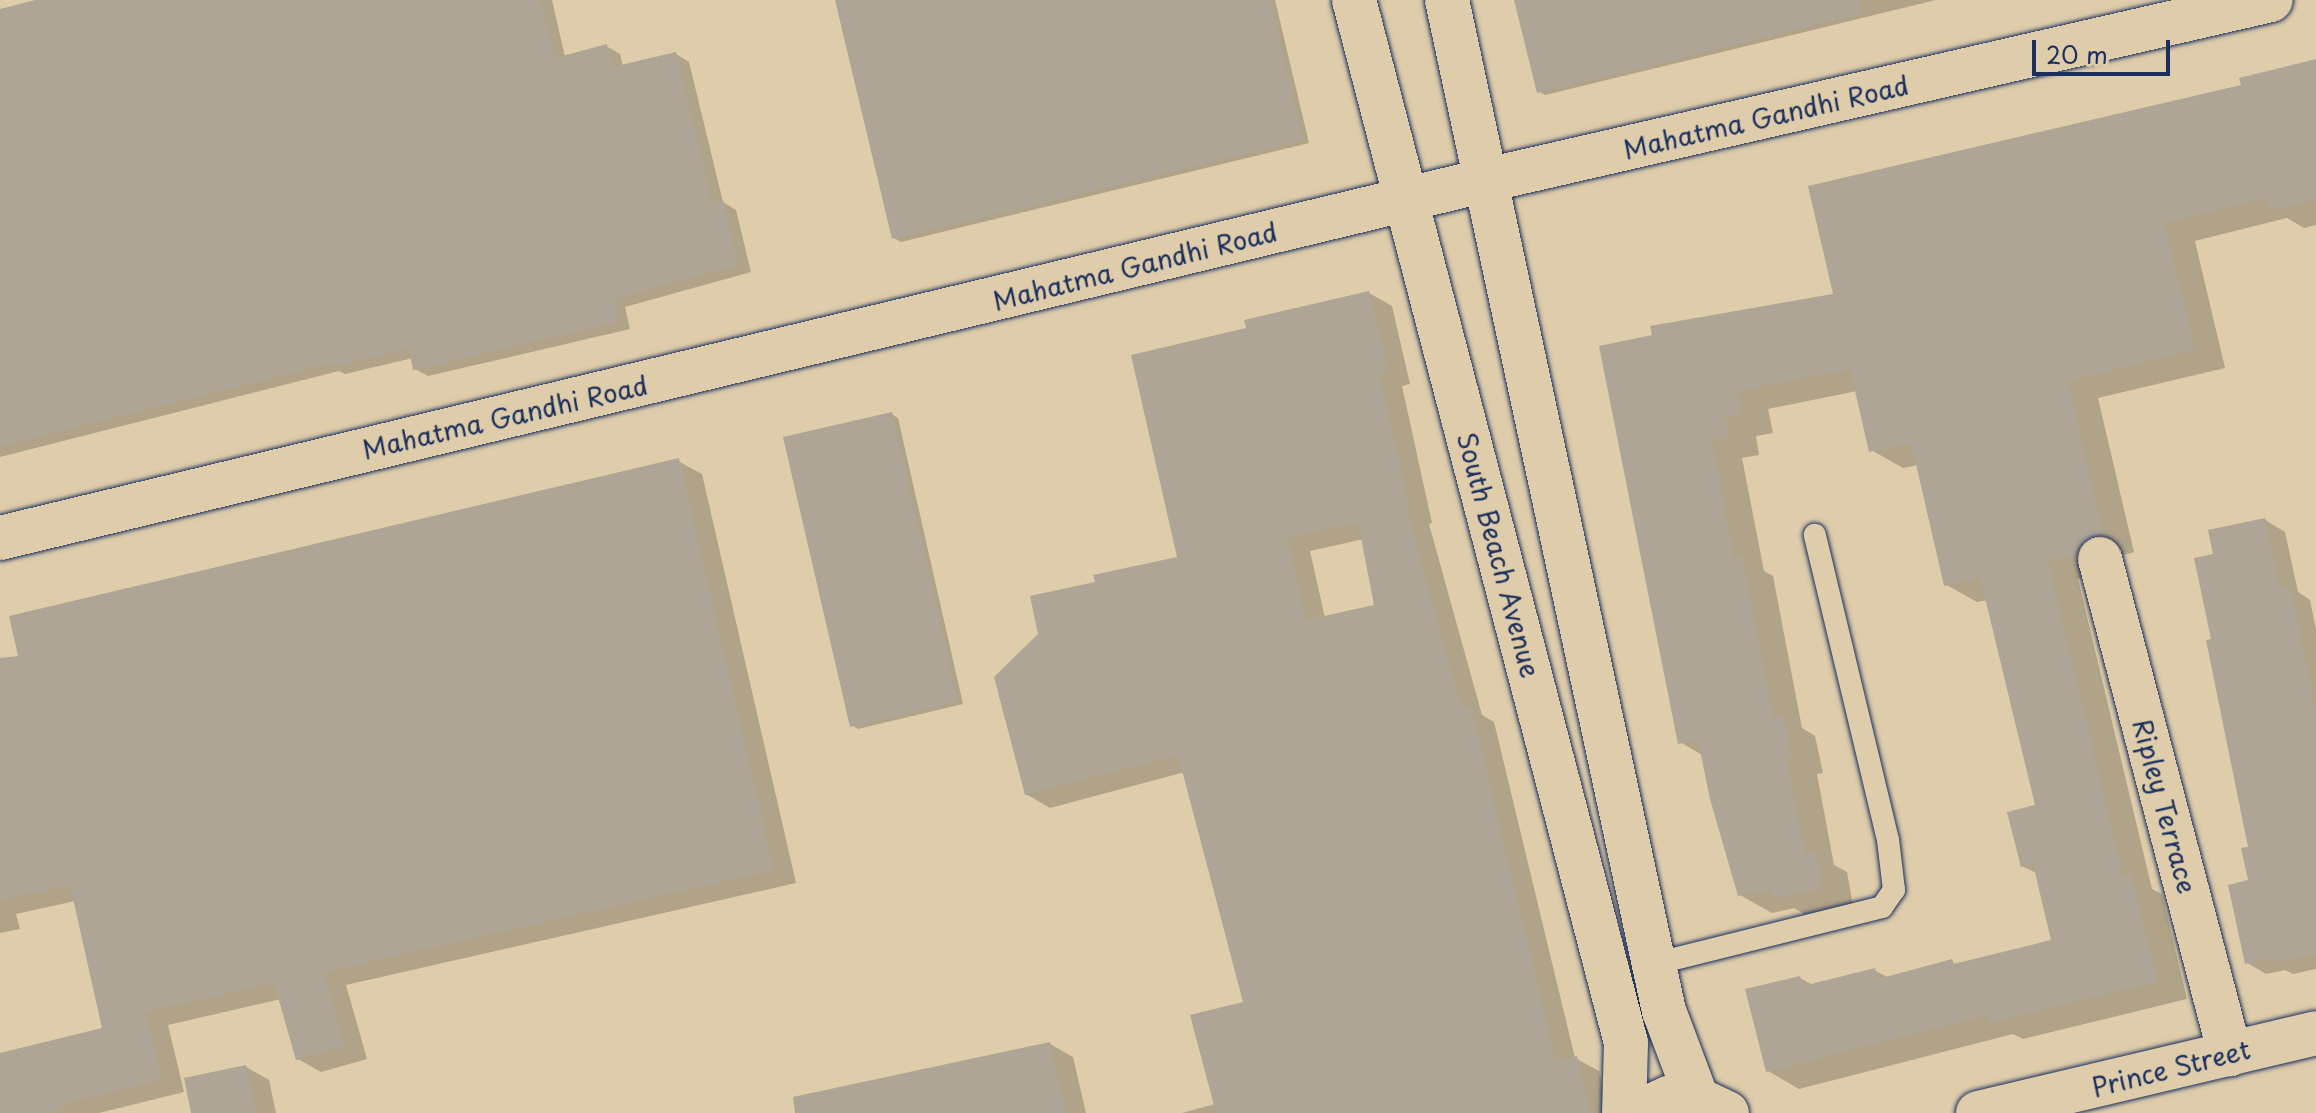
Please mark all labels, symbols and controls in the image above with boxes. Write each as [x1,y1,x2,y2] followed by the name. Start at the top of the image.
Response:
[2036,24,2174,74] scale bar
[2046,36,2108,72] text: 20 m
[1620,69,1912,165] street label: Mahatma Gandhi Road
[989,215,1281,317] street label: Mahatma Gandhi Road
[359,369,651,465] street label: Mahatma Gandhi Road
[1451,428,1547,682] street label: South Beach Avenue
[2127,715,2203,897] street label: Ripley Terrace
[2088,1033,2254,1103] street label: Prince Street

